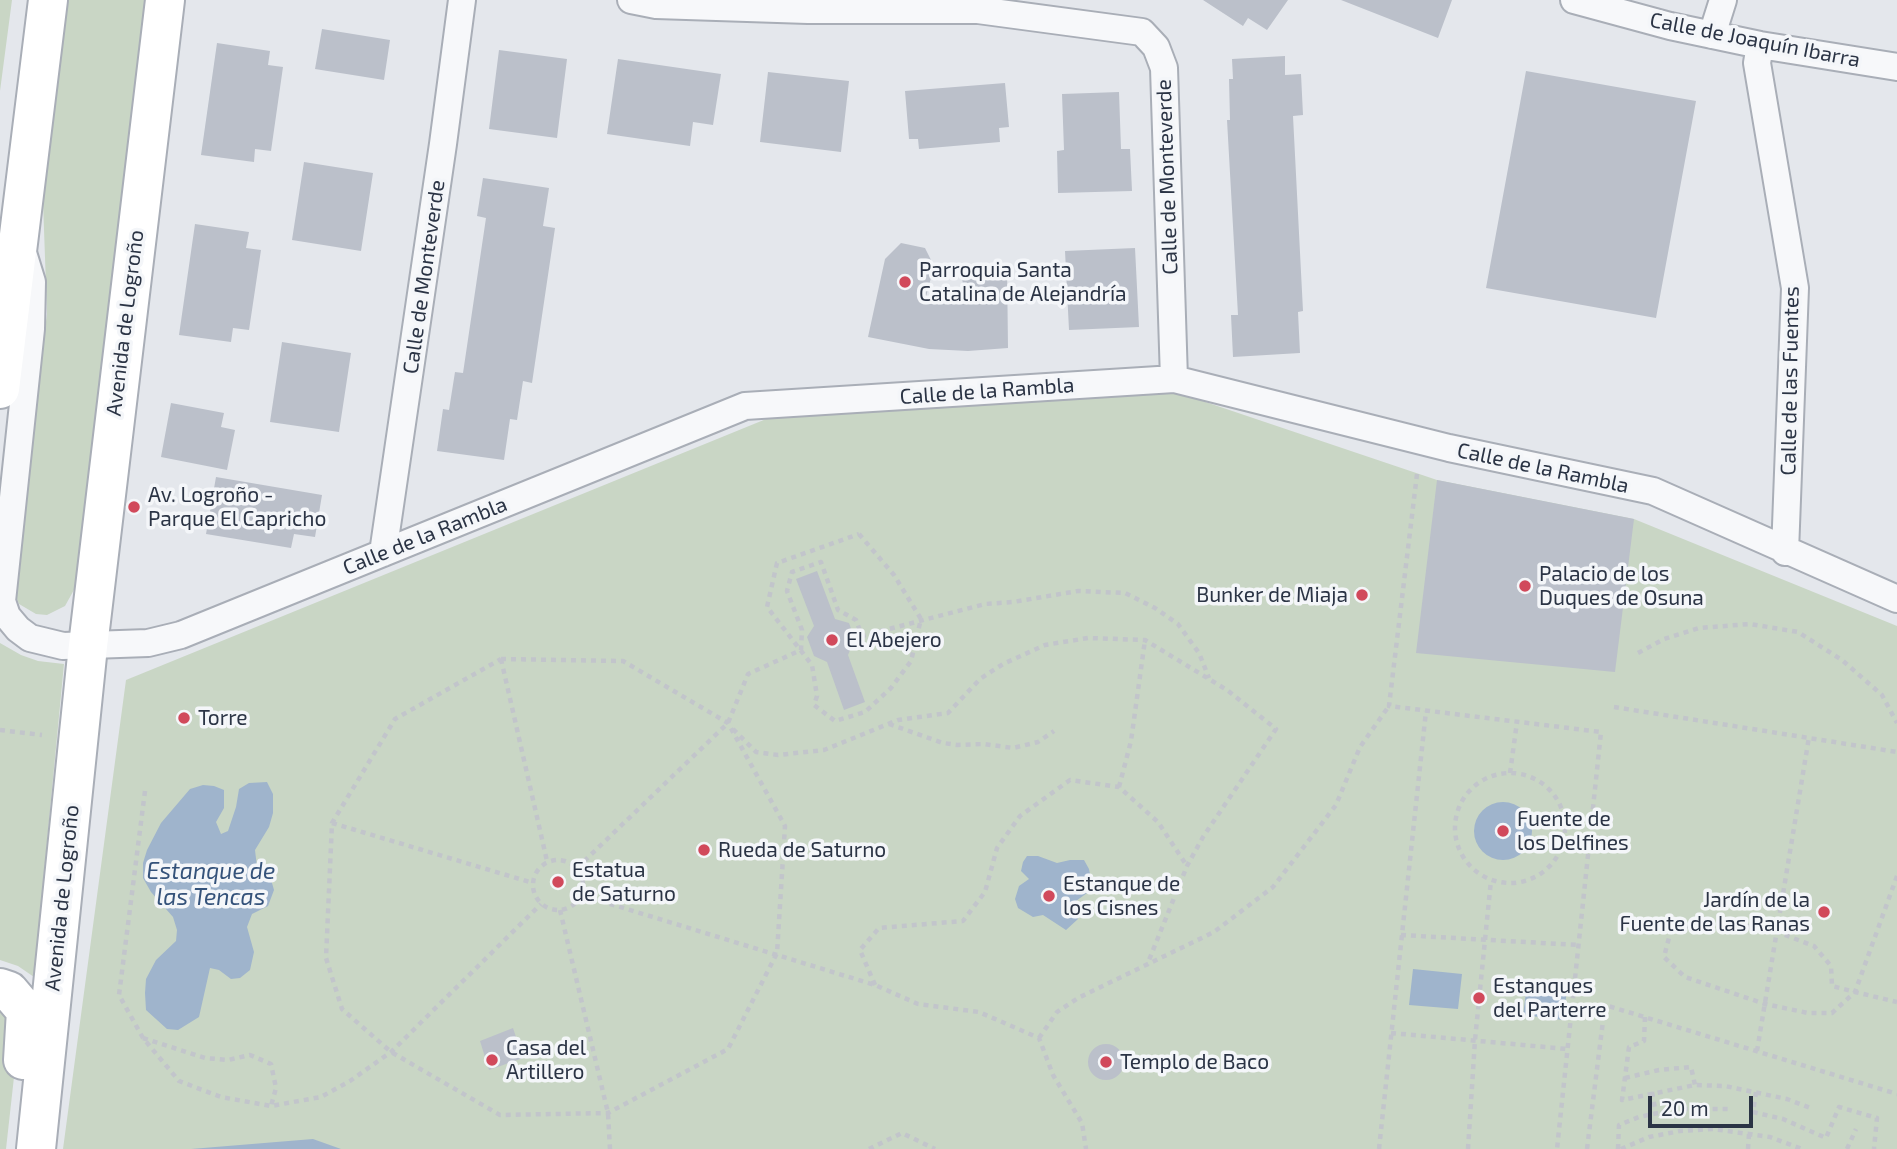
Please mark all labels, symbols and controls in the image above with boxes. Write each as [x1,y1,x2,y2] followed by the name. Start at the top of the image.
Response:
[1648,7,1862,73] street label: Calle de Joaquín Ibarra
[1151,79,1183,275] street label: Calle de Monteverde
[398,178,450,376] street label: Calle de Monteverde
[101,229,149,417] street label: Avenida de Logroño
[919,257,1127,307] place label: Parroquia Santa Catalina de Alejandría
[897,274,913,290] marker: Parroquia Santa Catalina de Alejandría
[1776,286,1804,476] street label: Calle de las Fuentes
[899,372,1075,410] street label: Calle de la Rambla
[1455,437,1631,499] street label: Calle de la Rambla
[148,482,326,532] place label: Av. Logroño - Parque El Capricho
[339,492,511,580] street label: Calle de la Rambla
[126,499,142,515] marker: Av. Logroño - Parque El Capricho
[1539,561,1704,611] place label: Palacio de los Duques de Osuna
[1517,578,1533,594] marker: Palacio de los Duques de Osuna
[1196,582,1348,608] place label: Bunker de Miaja
[1354,587,1370,603] marker: Bunker de Miaja
[846,627,942,653] place label: El Abejero
[824,632,840,648] marker: El Abejero
[198,705,248,731] place label: Torre
[176,710,192,726] marker: Torre
[40,804,84,992] street label: Avenida de Logroño
[1517,806,1629,856] place label: Fuente de los Delfines
[1495,823,1511,839] marker: Fuente de los Delfines
[718,837,886,863] place label: Rueda de Saturno
[696,842,712,858] marker: Rueda de Saturno
[147,857,275,911] water label: Estanque de las Tencas
[572,857,676,907] place label: Estatua de Saturno
[1063,871,1180,921] place label: Estanque de los Cisnes
[550,874,566,890] marker: Estatua de Saturno
[1620,887,1810,937] place label: Jardín de la Fuente de las Ranas
[1041,888,1057,904] marker: Estanque de los Cisnes
[1816,904,1832,920] marker: Jardín de la Fuente de las Ranas
[1493,973,1607,1023] place label: Estanques del Parterre
[1471,990,1487,1006] marker: Estanques del Parterre
[506,1035,586,1085] place label: Casa del Artillero
[1120,1049,1269,1075] place label: Templo de Baco
[484,1052,500,1068] marker: Casa del Artillero
[1098,1054,1114,1070] marker: Templo de Baco
[1652,1082,1757,1126] scale bar
[1661,1095,1709,1120] text: 20 m

